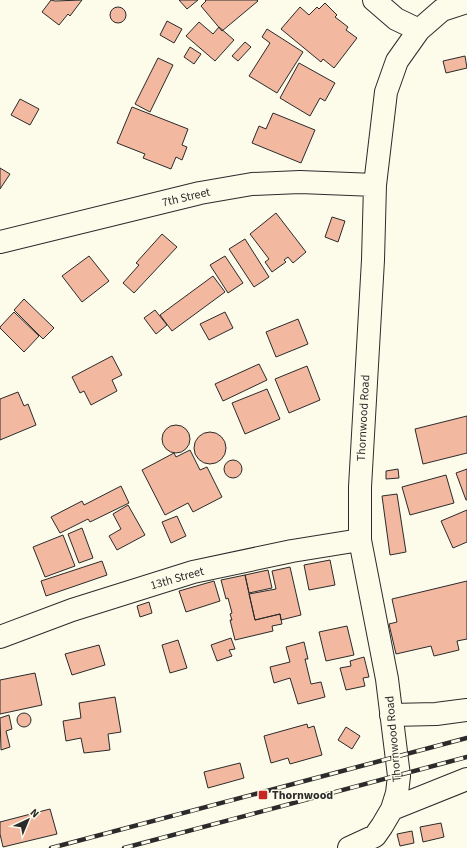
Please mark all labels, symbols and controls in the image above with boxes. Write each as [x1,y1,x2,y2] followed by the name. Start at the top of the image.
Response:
[160,184,212,211] street label: 7th Street
[353,374,374,462] street label: Thornwood Road
[148,563,206,594] street label: 13th Street
[381,695,406,783] street label: Thornwood Road
[272,787,333,804] place label: Thornwood
[257,789,269,801] marker: Thornwood
[8,800,48,840] north arrow
[27,805,42,821] text: N

